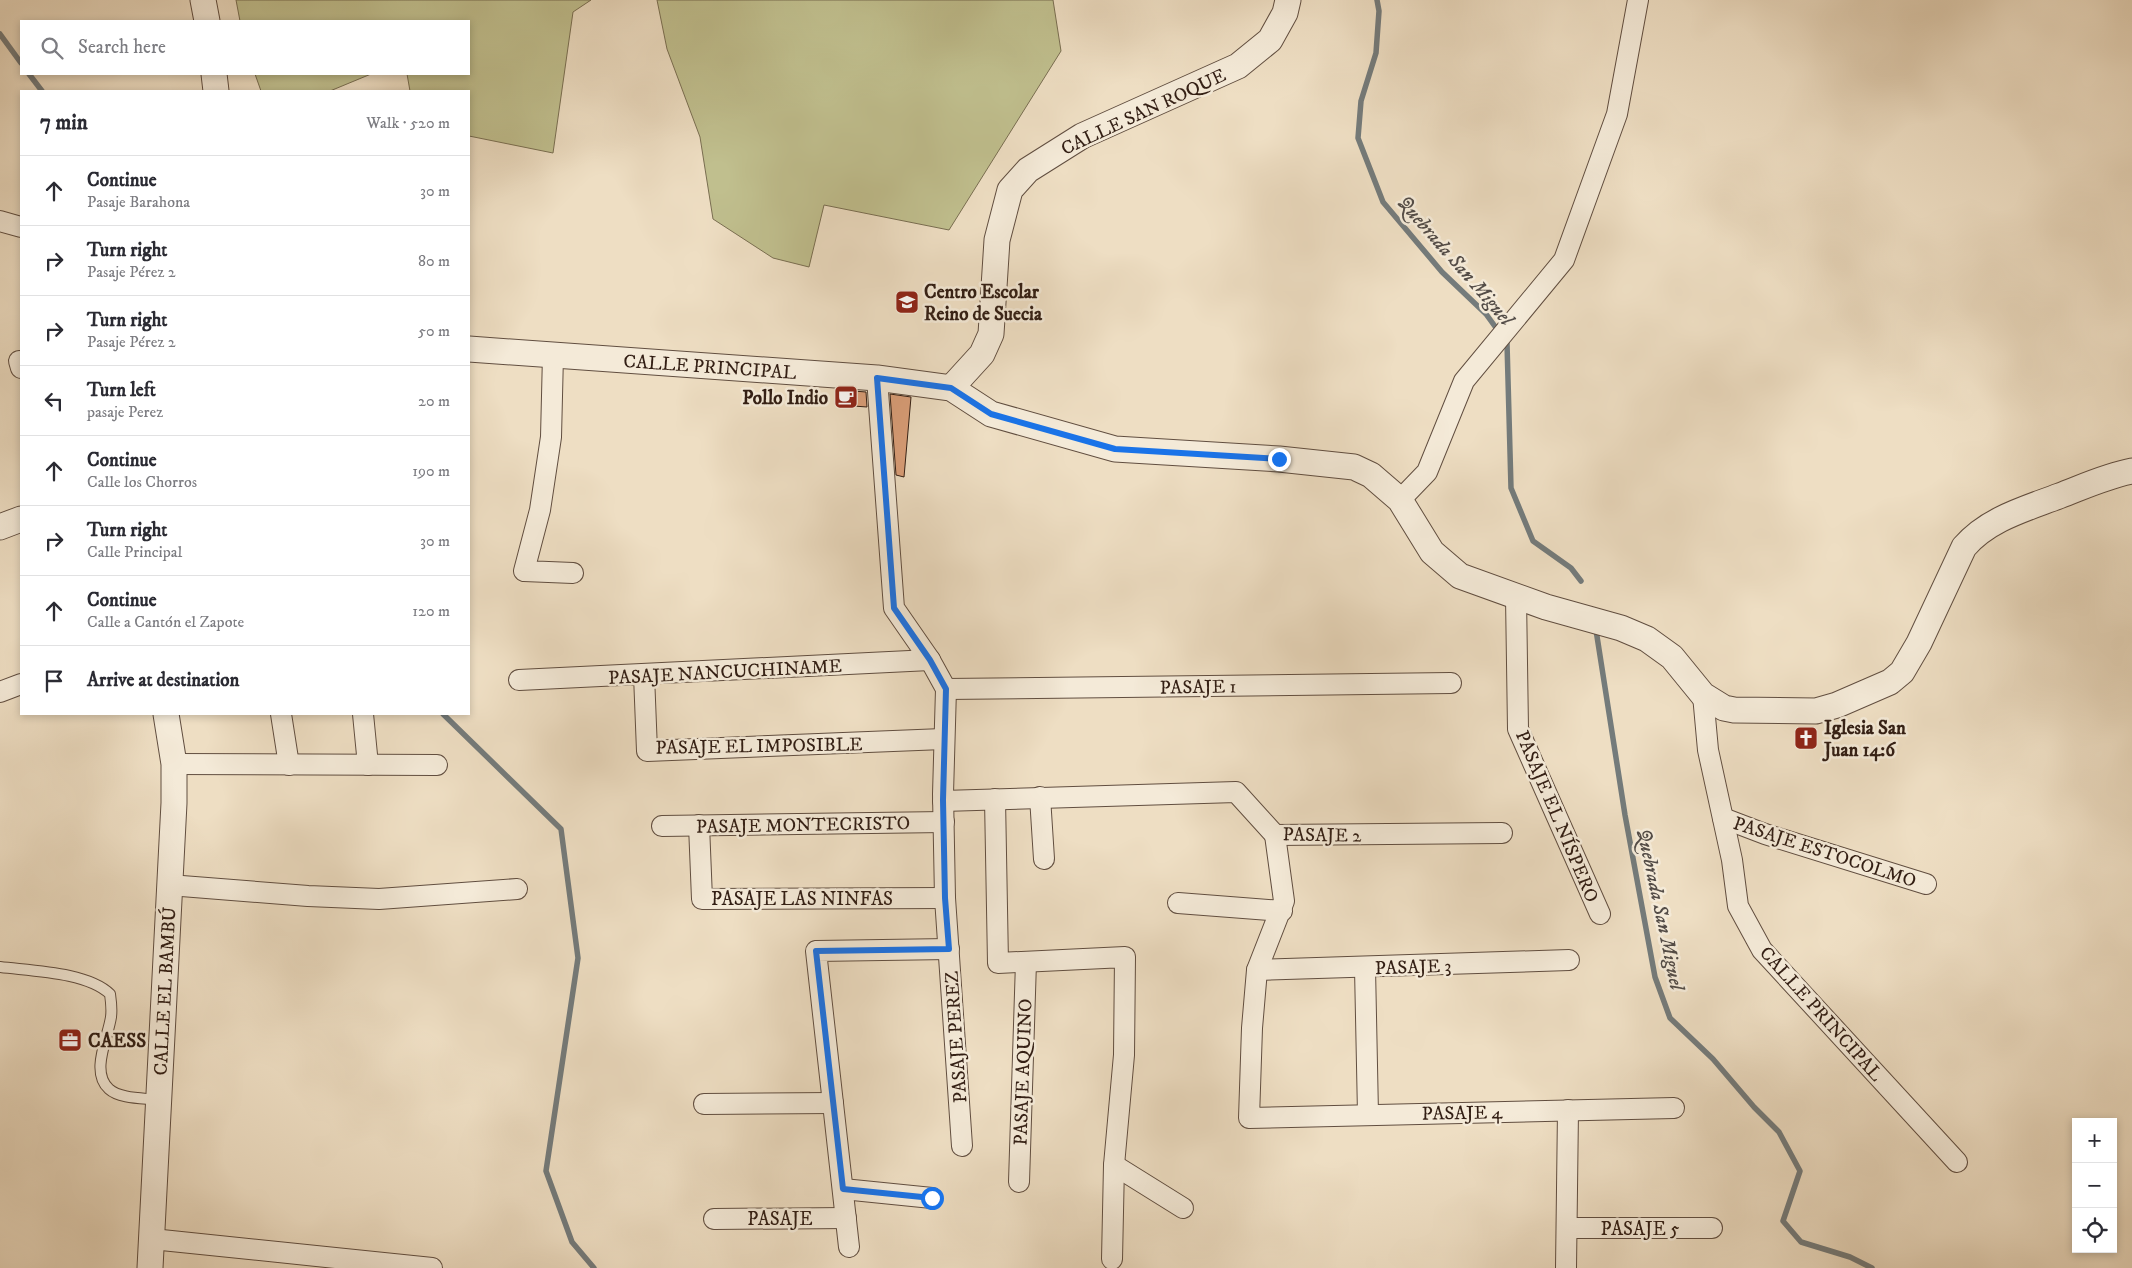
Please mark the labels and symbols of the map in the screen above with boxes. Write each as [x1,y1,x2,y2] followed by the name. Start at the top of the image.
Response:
[1057,64,1230,161] street label: CALLE SAN ROQUE
[1391,191,1519,333] water label: Quebrada San Miguel
[924,281,1043,326] place label: Centro Escolar Reino de Suecia
[894,289,920,315] school or university icon: Centro Escolar Reino de Suecia
[623,350,797,385] street label: CALLE PRINCIPAL
[833,384,859,410] cafe icon: Pollo Indio
[742,387,828,410] place label: Pollo Indio
[1268,448,1291,471] route end
[608,655,843,690] street label: PASAJE NANCUCHINAME
[1160,675,1237,700] street label: PASAJE 1
[1822,717,1907,762] place label: Iglesia San Juan 14:6
[1793,725,1819,751] church icon: Iglesia San Juan 14:6
[1510,726,1605,906] street label: PASAJE EL NÍSPERO
[655,733,863,760] street label: PASAJE EL IMPOSIBLE
[696,812,910,839] street label: PASAJE MONTECRISTO
[1730,812,1919,893] street label: PASAJE ESTOCOLMO
[1282,823,1362,848] street label: PASAJE 2
[1630,826,1689,994] water label: Quebrada San Miguel
[711,888,893,911] street label: PASAJE LAS NINFAS
[148,906,181,1076] street label: CALLE EL BAMBÚ
[1754,942,1888,1086] street label: CALLE PRINCIPAL
[1374,955,1452,980] street label: PASAJE 3
[940,970,973,1104] street label: PASAJE PEREZ
[1009,998,1038,1146] street label: PASAJE AQUINO
[57,1027,83,1053] office icon: CAESS
[88,1030,146,1053] place label: CAESS
[1422,1101,1504,1126] street label: PASAJE 4
[921,1187,944,1210] route start
[747,1208,813,1231] street label: PASAJE
[1600,1218,1680,1241] street label: PASAJE 5

